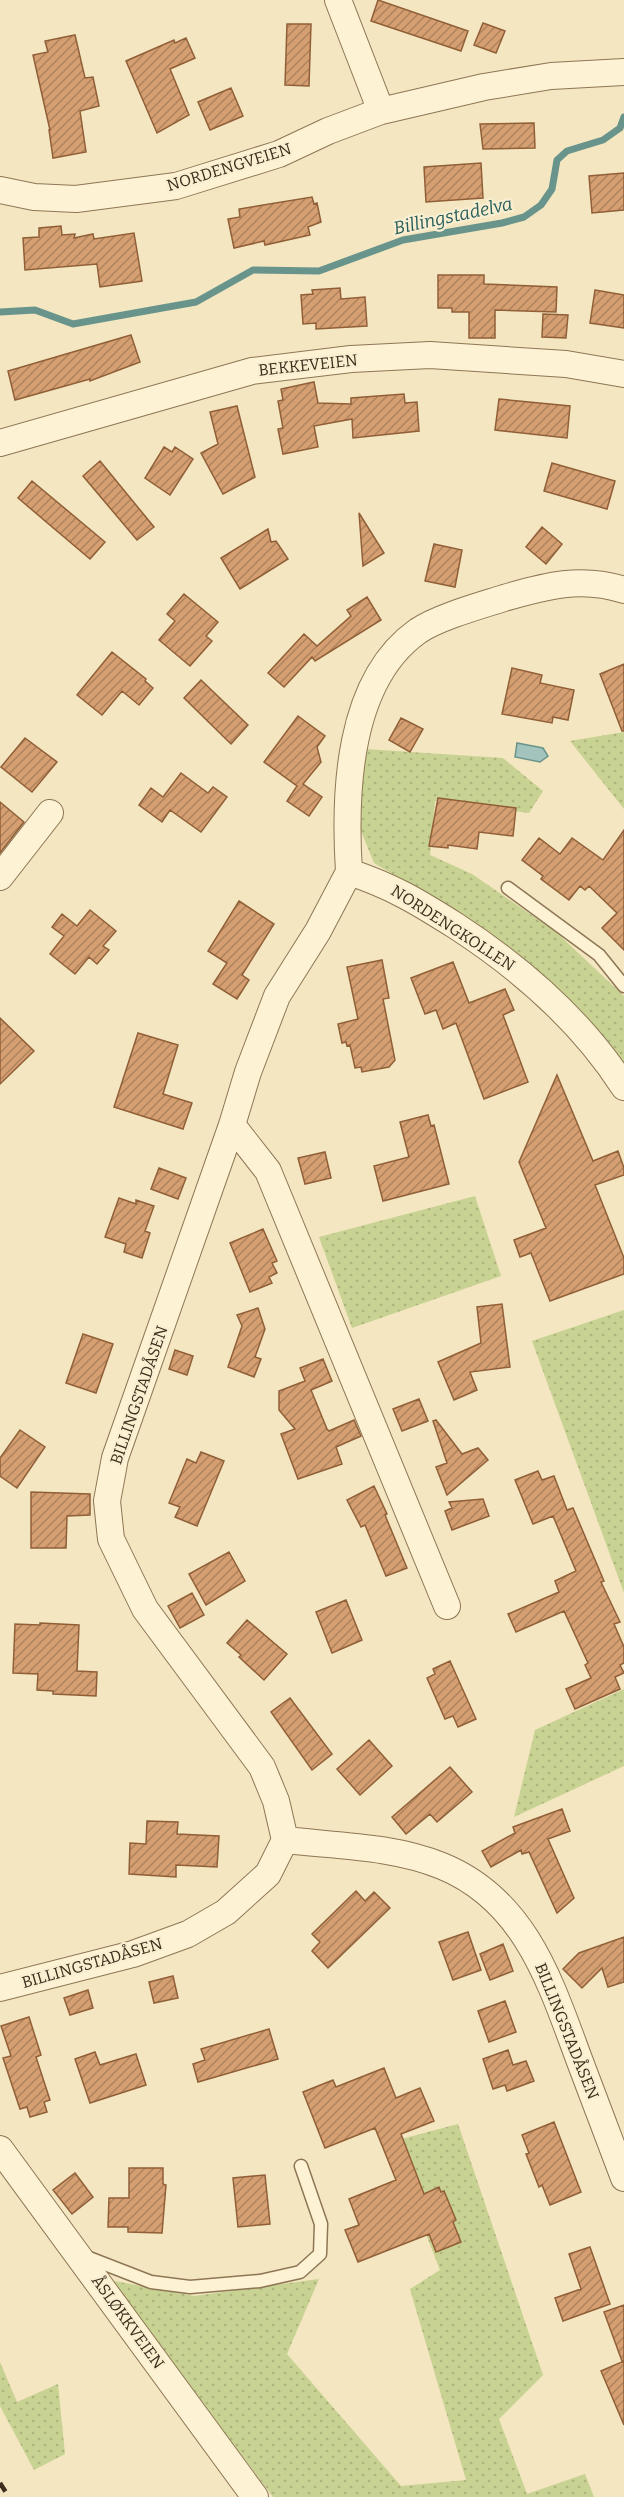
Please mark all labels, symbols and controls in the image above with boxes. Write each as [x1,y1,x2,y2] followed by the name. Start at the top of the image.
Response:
[164,139,294,195] street label: NORDENGVEIEN
[392,193,514,239] water label: Billingstadelva
[257,350,359,380] street label: BEKKEVEIEN
[388,881,519,975] street label: NORDENGKOLLEN
[105,1323,172,1467] street label: BILLINGSTADÅSEN
[19,1933,165,1992] street label: BILLINGSTADÅSEN
[531,1960,604,2102] street label: BILLINGSTADÅSEN
[88,2271,169,2373] street label: ÅSLØKKVEIEN

